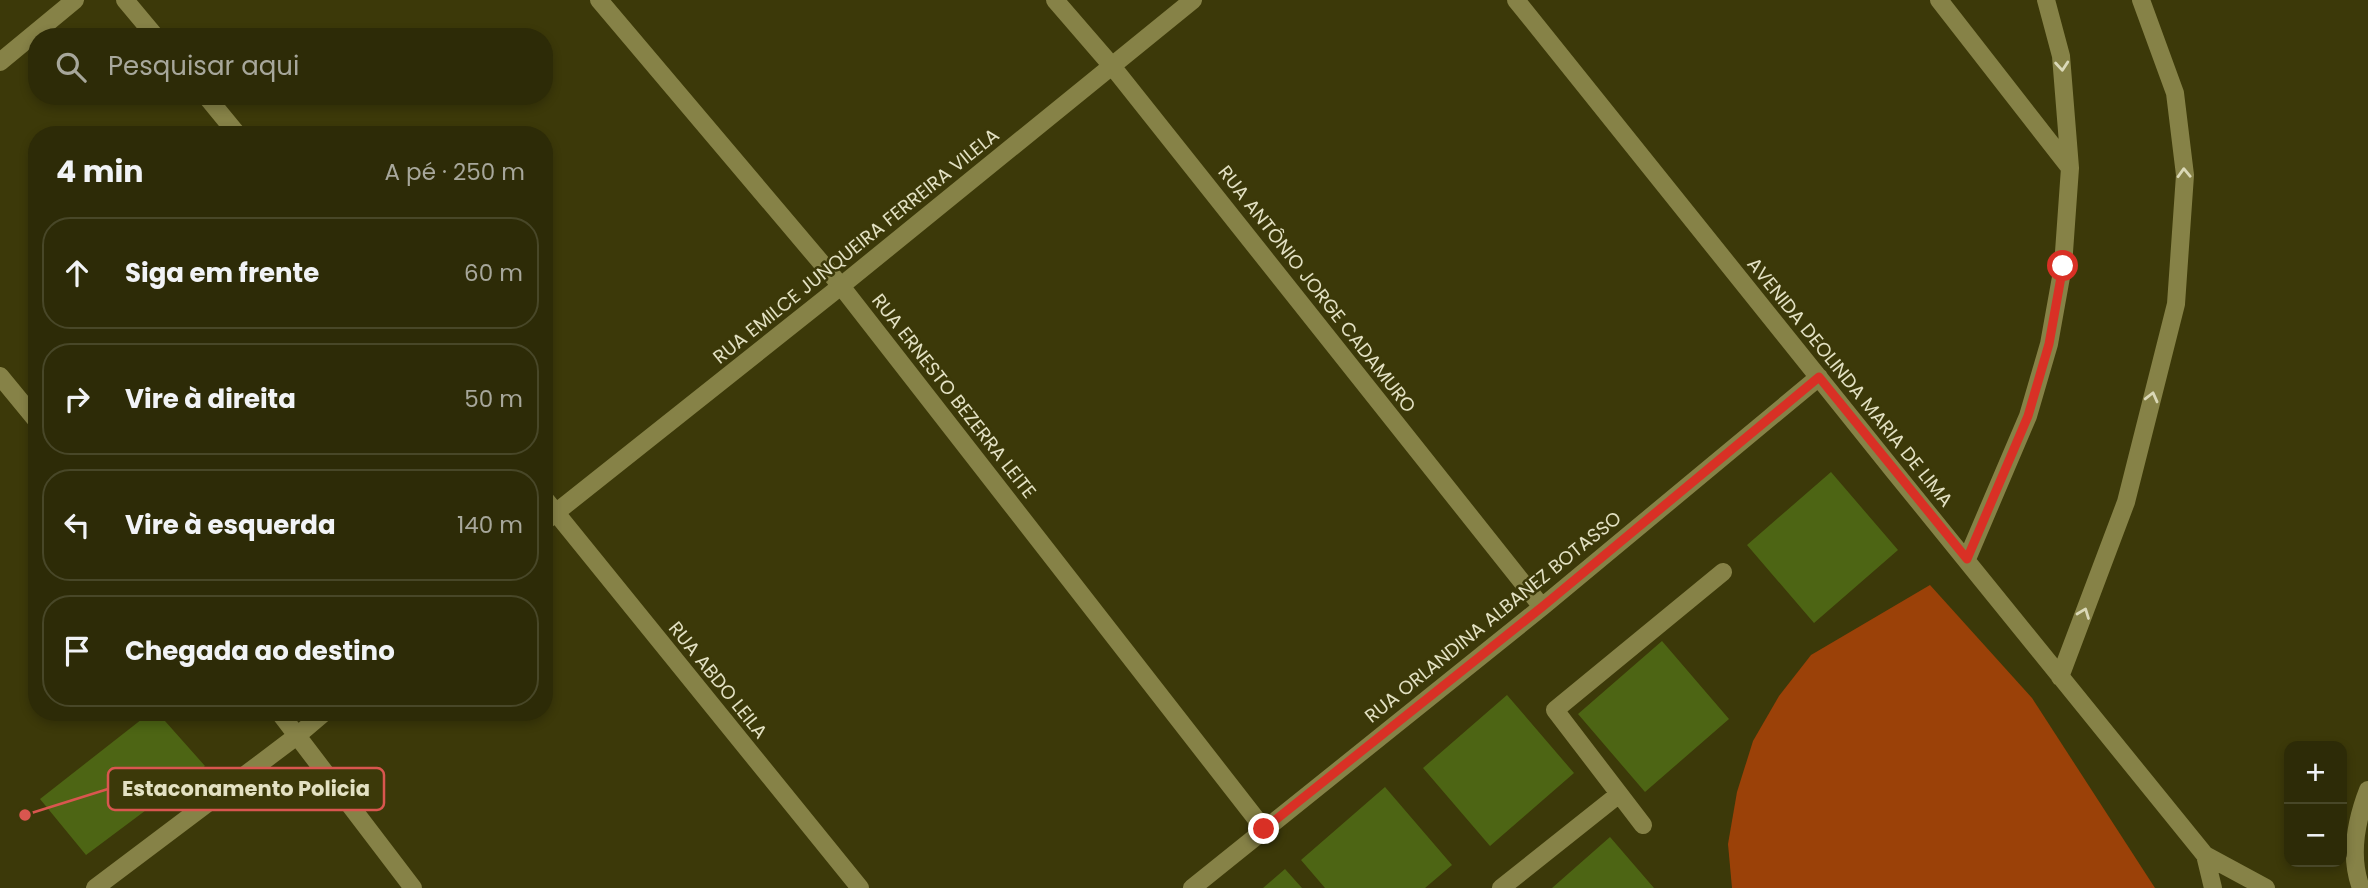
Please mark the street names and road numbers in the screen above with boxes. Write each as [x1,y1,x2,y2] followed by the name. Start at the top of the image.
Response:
[707,122,1005,370] street label: RUA EMILCE JUNQUEIRA FERREIRA VILELA
[1212,160,1422,418] street label: RUA ANTÔNIO JORGE CADAMURO
[1741,251,1959,513] street label: AVENIDA DEOLINDA MARIA DE LIMA
[865,288,1043,504] street label: RUA ERNESTO BEZERRA LEITE
[1359,505,1627,729] street label: RUA ORLANDINA ALBANEZ BOTASSO
[662,616,774,745] street label: RUA ABDO LEILA

